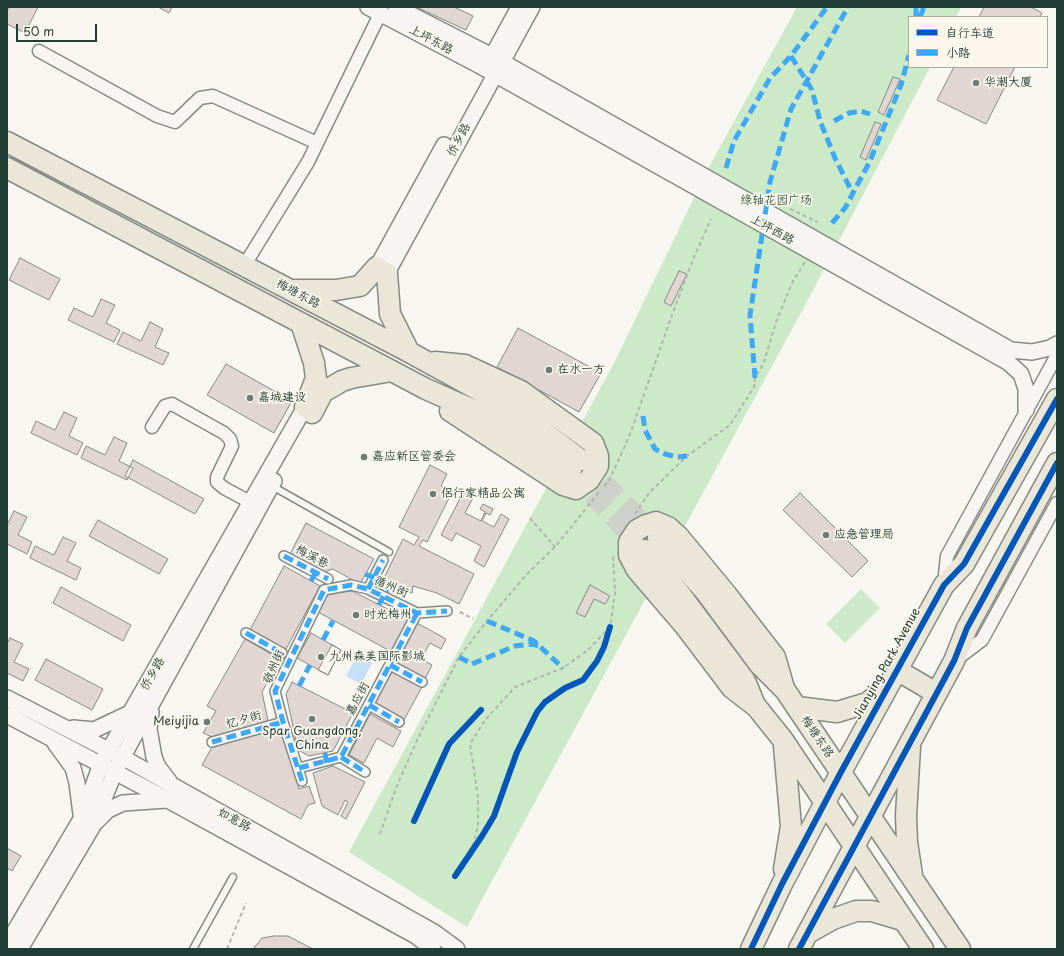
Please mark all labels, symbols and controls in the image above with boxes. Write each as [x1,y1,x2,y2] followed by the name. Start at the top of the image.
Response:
[18,16,99,42] scale bar
[908,16,1048,68] legend
[23,22,54,40] text: 50 m
[406,22,456,58] street label: 上坪东路
[946,23,994,41] text: 自行车道
[946,43,970,61] text: 小路
[984,76,1032,90] place label: 华潮大厦
[971,78,981,88] marker: 华潮大厦
[444,121,474,159] street label: 侨乡路
[740,194,812,208] park label: 绿轴花园广场
[748,212,796,248] street label: 上坪西路
[273,276,323,312] street label: 梅塘东路
[557,363,605,377] place label: 在水一方
[544,365,554,375] marker: 在水一方
[258,391,306,405] place label: 嘉城建设
[245,393,255,403] marker: 嘉城建设
[372,450,456,464] place label: 嘉应新区管委会
[359,452,369,462] marker: 嘉应新区管委会
[441,487,525,501] place label: 侣行家精品公寓
[428,489,438,499] marker: 侣行家精品公寓
[834,528,894,542] place label: 应急管理局
[821,530,831,540] marker: 应急管理局
[293,542,331,572] street label: 梅溪巷
[372,573,410,601] street label: 循州街
[850,606,924,722] street label: Jianying Park Avenue
[364,608,412,622] place label: 时光梅州
[351,610,361,620] marker: 时光梅州
[260,648,288,686] street label: 敬州街
[329,650,425,664] place label: 九州森美国际影城
[316,652,326,662] marker: 九州森美国际影城
[138,655,168,693] street label: 侨乡路
[343,680,373,718] street label: 嘉应街
[225,708,263,732] street label: 忆夕街
[798,713,836,761] street label: 梅塘东路
[307,714,317,724] marker: Spar Guangdong, China
[153,715,199,729] place label: Meiyijia
[202,717,212,727] marker: Meiyijia
[262,725,362,753] place label: Spar Guangdong, China
[215,805,253,835] street label: 如意路

